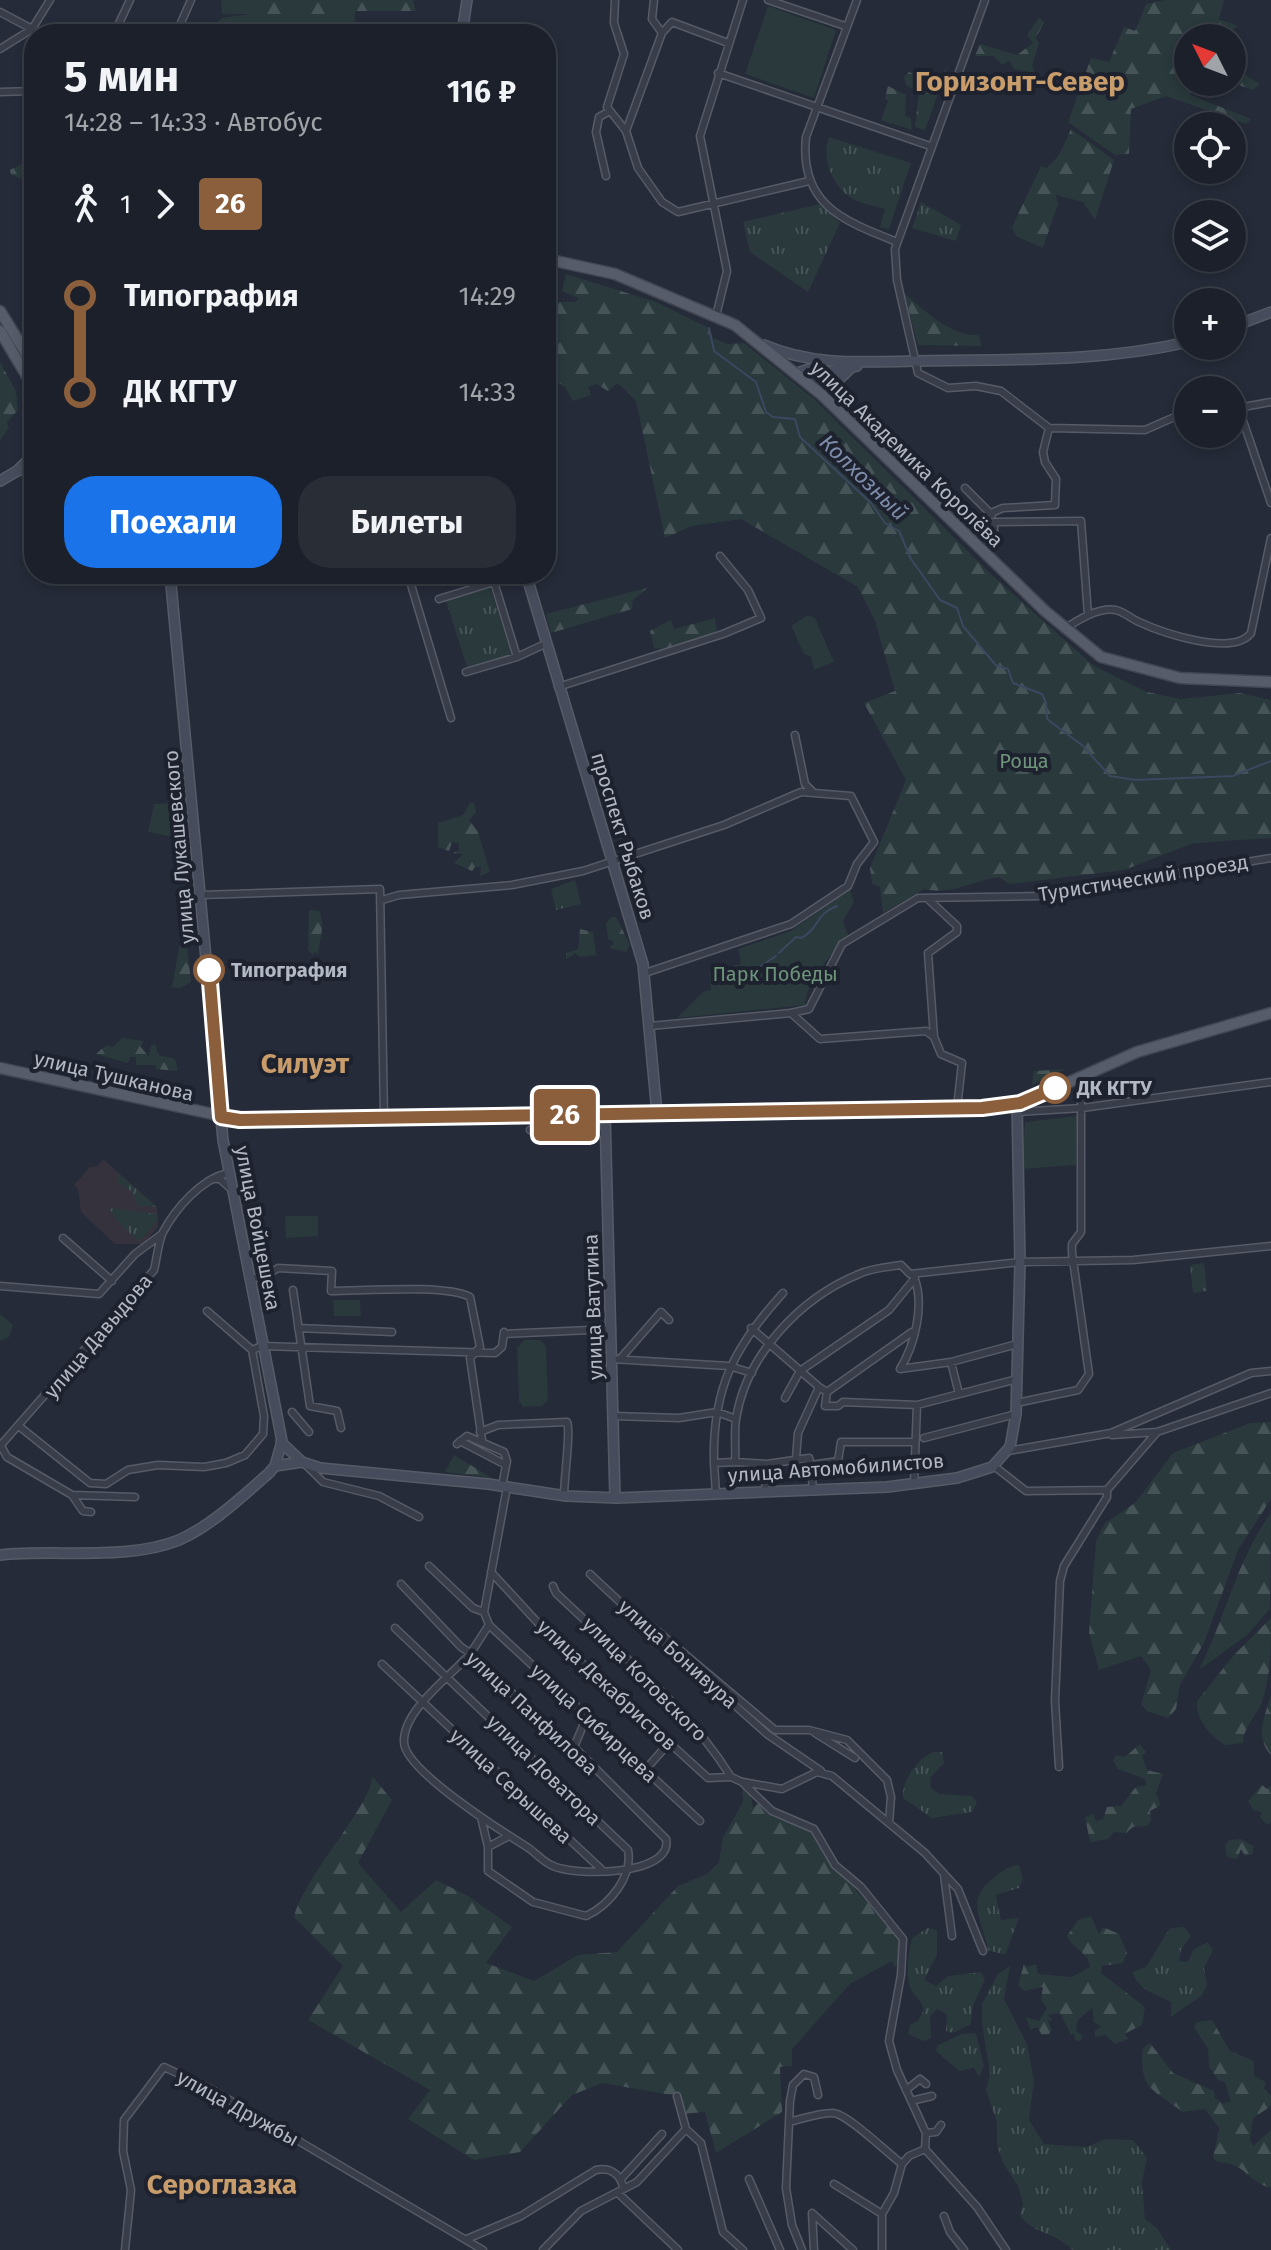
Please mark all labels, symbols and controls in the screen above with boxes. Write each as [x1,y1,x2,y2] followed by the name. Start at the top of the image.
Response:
[1174,24,1246,96] north arrow
[1174,24,1246,448] map controls
[64,50,179,103] text: 5 мин
[915,65,1125,98] district label: Горизонт-Север
[447,74,516,110] text: 116 ₽
[64,107,323,138] text: 14:28 – 14:33 · Автобус
[1174,112,1246,184] button: locate
[64,182,108,226] icon: walk
[143,182,187,226] icon: forward
[215,187,246,220] text: 26
[120,189,131,220] text: 1
[1174,200,1246,272] button: layers
[124,278,299,314] text: Типография
[458,281,516,312] text: 14:29
[1174,288,1246,360] button: +
[806,356,1008,552] street label: улица Академика Королёва
[124,374,236,410] text: ДК КГТУ
[1174,376,1246,448] button: −
[458,377,516,408] text: 14:33
[814,429,914,526] water label: Колхозный
[64,476,282,568] button: Поехали
[298,476,516,568] button: Билеты
[159,749,199,945] street label: улица Лукашевского
[586,749,660,923] street label: проспект Рыбаков
[999,749,1049,773] park label: Роща
[1037,850,1249,906] street label: Туристический проезд
[194,955,224,985] marker: Типография
[231,958,347,982] place label: Типография
[712,962,838,986] park label: Парк Победы
[32,1046,196,1106] street label: улица Тушканова
[261,1047,350,1080] district label: Силуэт
[1040,1073,1070,1103] marker: ДК КГТУ
[1076,1076,1152,1100] place label: ДК КГТУ
[529,1089,601,1141] line badge: 26
[550,1098,580,1131] text: 26
[230,1144,286,1312] street label: улица Войцешека
[578,1233,608,1381] street label: улица Ватутина
[39,1269,157,1403] street label: улица Давыдова
[727,1448,945,1488] street label: улица Автомобилистов
[614,1594,742,1714] street label: улица Бонивура
[578,1612,712,1746] street label: улица Котовского
[532,1614,682,1756] street label: улица Декабристов
[461,1646,603,1780] street label: улица Панфилова
[526,1658,662,1788] street label: улица Сибирцева
[482,1710,606,1830] street label: улица Доватора
[445,1723,577,1849] street label: улица Серышева
[173,2065,303,2151] street label: улица Дружбы
[147,2168,297,2201] district label: Сероглазка

